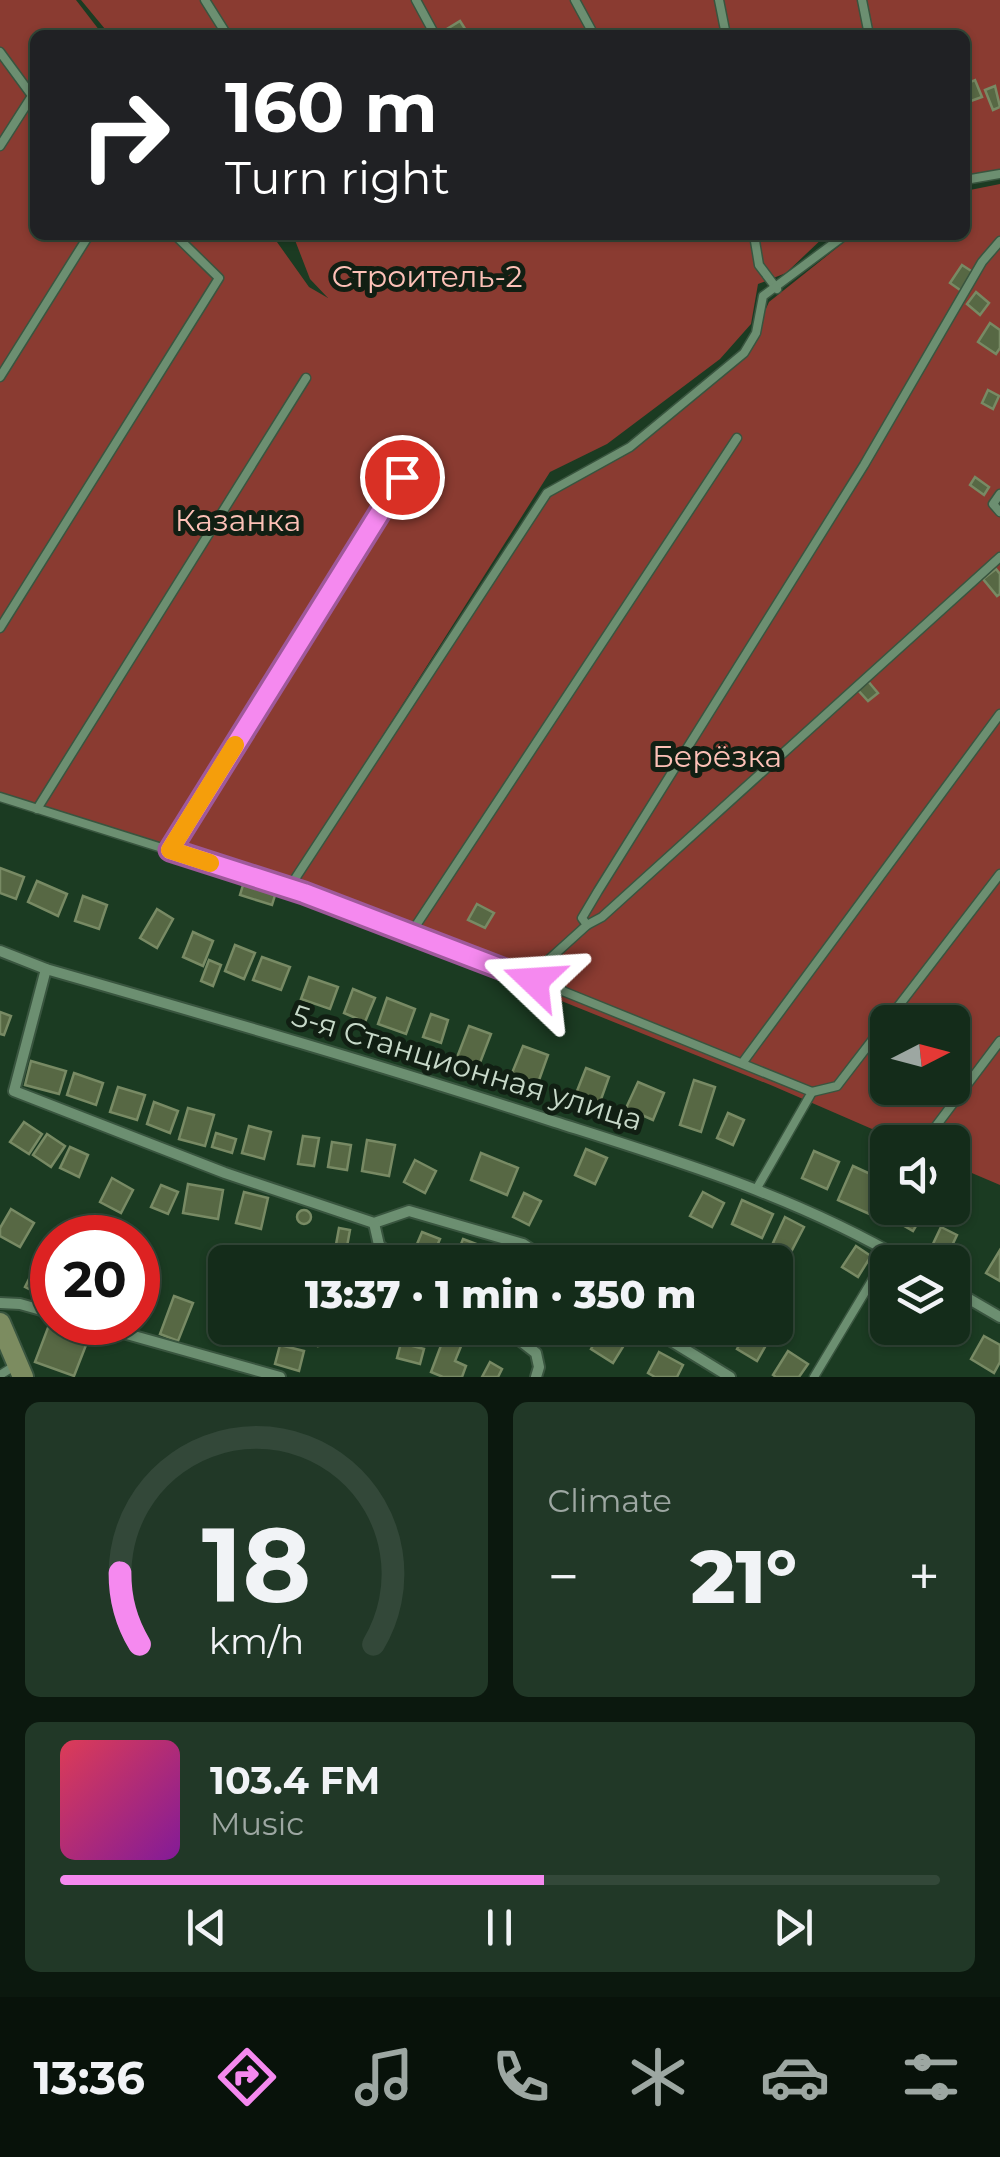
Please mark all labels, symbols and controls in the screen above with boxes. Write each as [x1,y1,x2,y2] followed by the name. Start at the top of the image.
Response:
[225,64,438,150] text: 160 m
[60,70,190,200] icon: right
[225,150,450,205] text: Turn right
[331,258,523,295] park label: Строитель-2
[360,435,445,520] pin
[375,450,430,505] icon: arrive
[175,502,301,539] park label: Казанка
[652,738,782,775] park label: Берёзка
[482,929,586,1033] position arrow
[287,997,647,1139] street label: 5-я Станционная улица
[870,1005,970,1105] north arrow
[870,1005,970,1345] map controls
[870,1125,970,1225] button: sound
[30,1215,160,1345] speed limit sign: 20
[870,1245,970,1345] button: layers
[305,1271,696,1318] text: 13:37 · 1 min · 350 m
[548,1481,672,1520] text: Climate
[202,1501,311,1628] text: 18
[690,1530,797,1622] text: 21°
[548,1543,579,1610] text: −
[908,1543,940,1610] text: +
[209,1619,304,1663] text: km/h
[210,1757,380,1804] text: 103.4 FM
[210,1804,304,1843] text: Music
[179,1900,234,1955] icon: previous
[472,1900,527,1955] icon: pause
[766,1900,821,1955] icon: next
[212,2042,282,2112] icon: directions
[349,2042,419,2112] icon: music
[486,2042,556,2112] icon: phone
[623,2042,693,2112] icon: climate
[760,2042,830,2112] icon: car
[896,2042,966,2112] icon: filters
[33,2050,145,2105] text: 13:36

